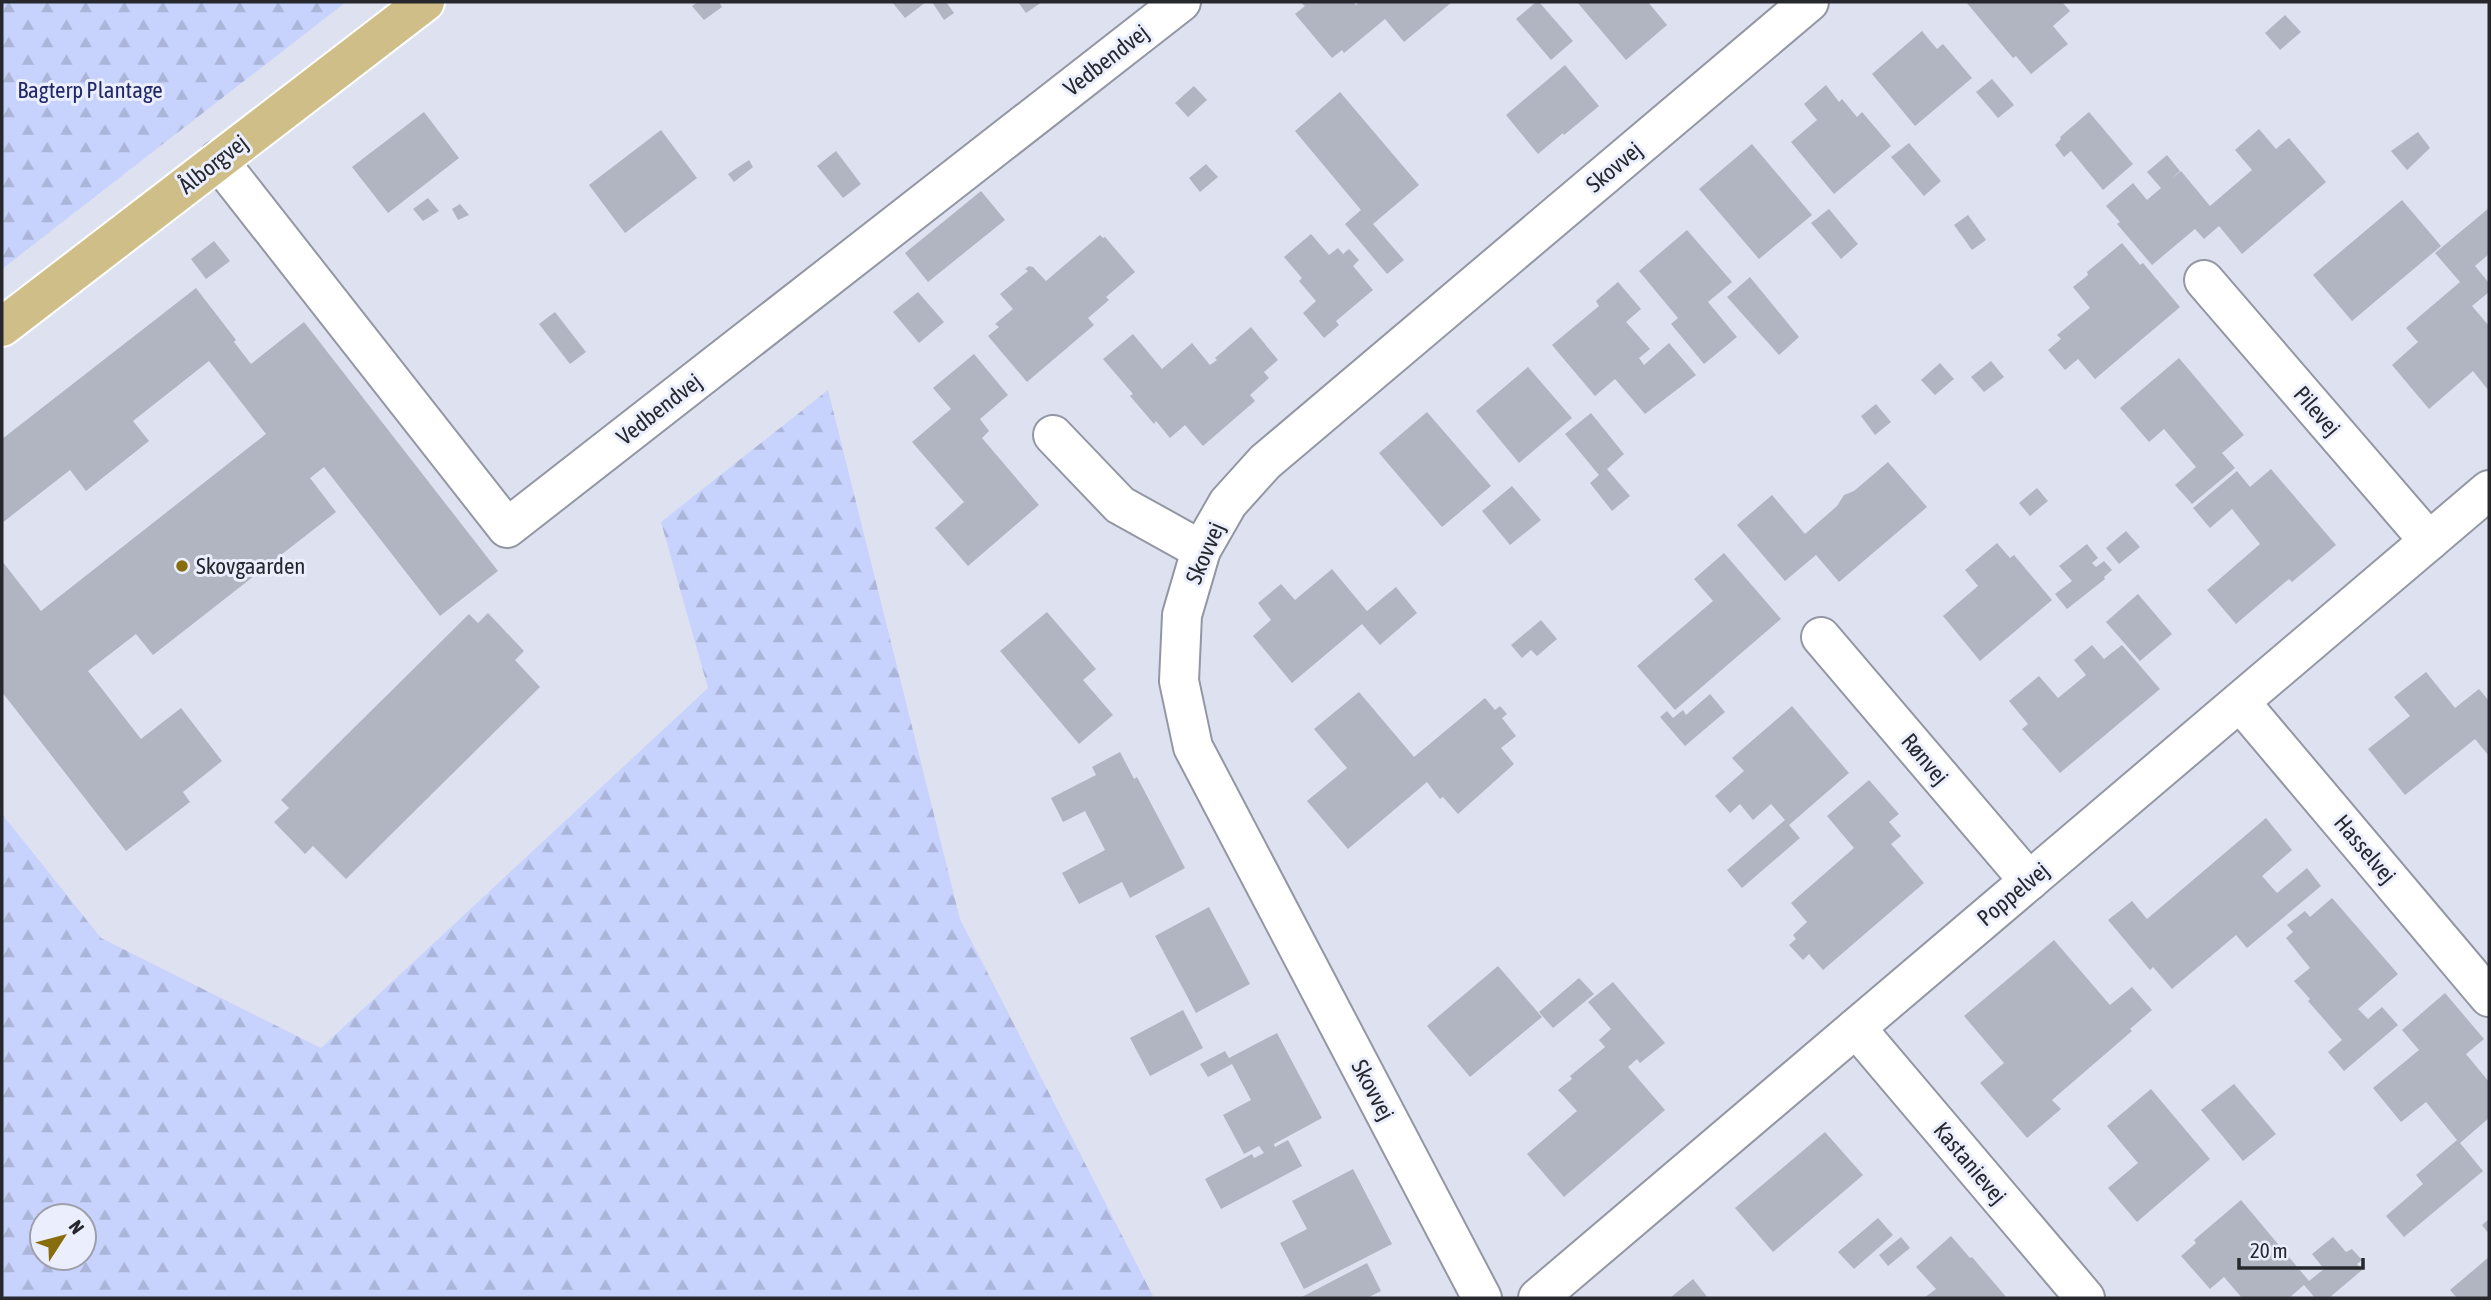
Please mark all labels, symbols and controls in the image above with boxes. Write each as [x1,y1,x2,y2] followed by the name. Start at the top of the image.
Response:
[1059,19,1153,101] street label: Vedbendvej
[17,77,163,103] park label: Bagterp Plantage
[173,129,253,199] street label: Ålborgvej
[1581,136,1647,198] street label: Skovvej
[612,368,706,450] street label: Vedbendvej
[2288,381,2346,441] street label: Pilevej
[1180,518,1230,588] street label: Skovvej
[196,553,305,579] place label: Skovgaarden
[174,558,190,574] marker: Skovgaarden
[1896,728,1954,790] street label: Rønvej
[2329,809,2401,889] street label: Hasselvej
[1972,857,2054,931] street label: Poppelvej
[1346,1055,1400,1125] street label: Skovvej
[1928,1117,2012,1209] street label: Kastanievej
[28,1202,98,1272] north arrow
[65,1216,89,1238] text: N
[2239,1226,2363,1270] scale bar
[2250,1238,2288,1262] text: 20 m

